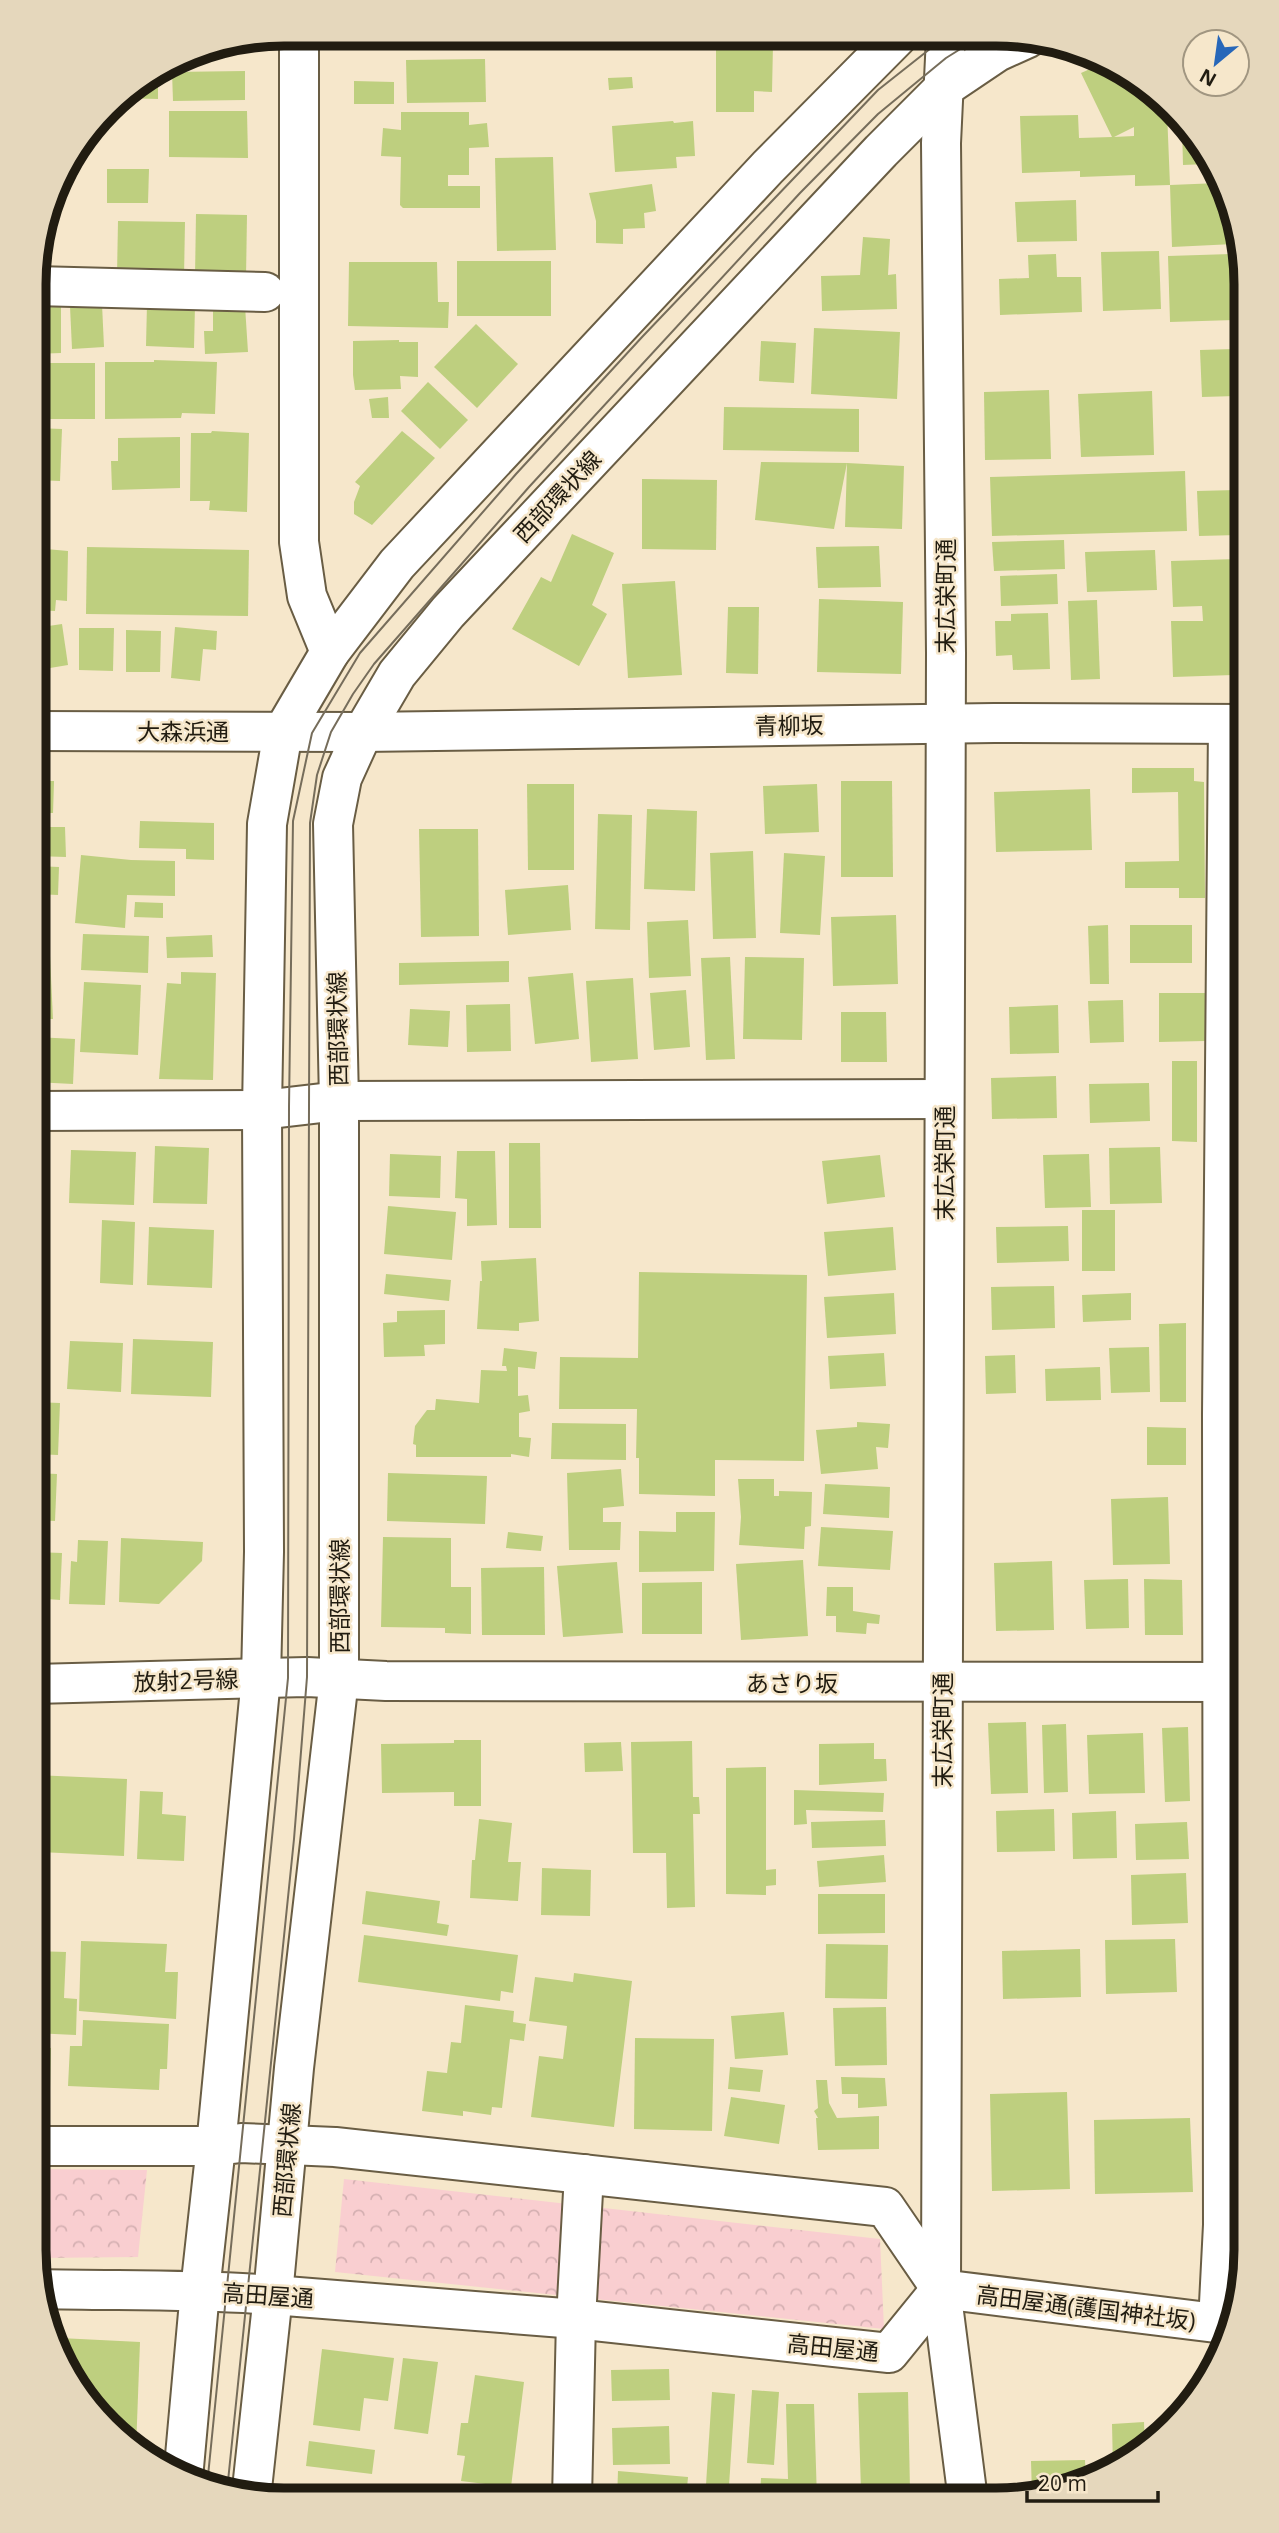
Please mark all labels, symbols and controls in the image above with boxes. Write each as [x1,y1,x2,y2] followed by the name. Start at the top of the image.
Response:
[1181,28,1251,98] north arrow
[1195,63,1221,93] text: N
[506,443,608,549] street label: 西部環状線
[929,539,961,654] street label: 末広栄町通
[754,708,824,742] street label: 青柳坂
[137,715,229,747] street label: 大森浜通
[320,971,354,1087] street label: 西部環状線
[928,1106,960,1221] street label: 末広栄町通
[323,1539,355,1654] street label: 西部環状線
[133,1662,239,1698] street label: 放射2号線
[746,1667,838,1699] street label: あさり坂
[926,1673,958,1788] street label: 末広栄町通
[265,2101,307,2219] street label: 西部環状線
[221,2276,315,2314] street label: 高田屋通
[975,2278,1197,2336] street label: 高田屋通(護国神社坂)
[786,2326,880,2368] street label: 高田屋通
[1027,2460,1158,2504] scale bar
[1038,2469,1087,2497] text: 20 m

